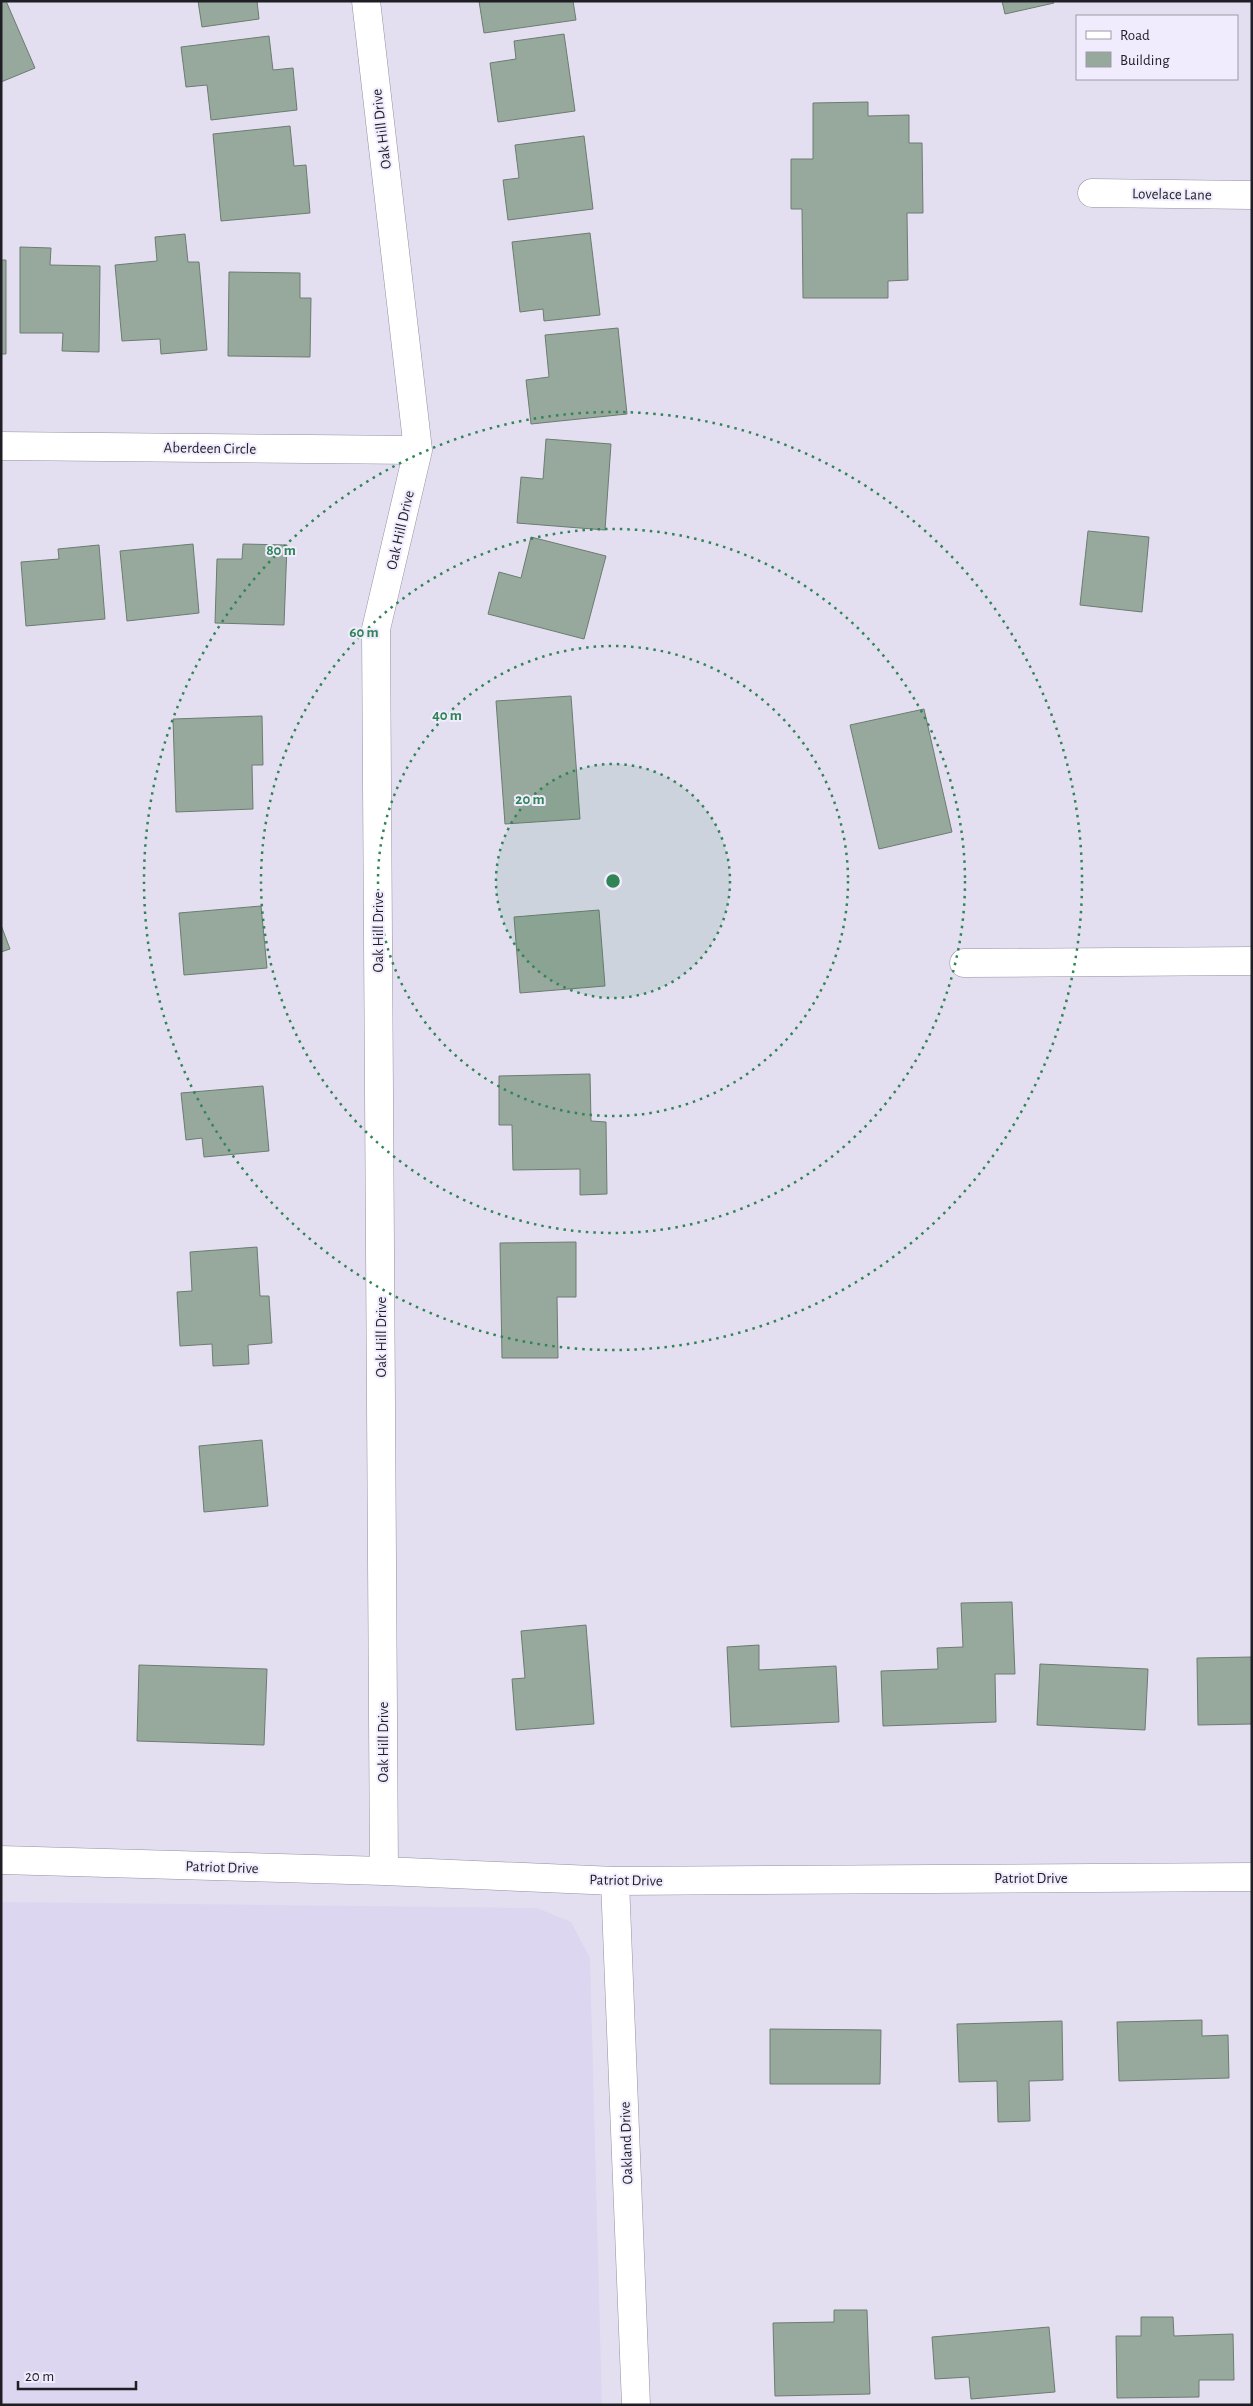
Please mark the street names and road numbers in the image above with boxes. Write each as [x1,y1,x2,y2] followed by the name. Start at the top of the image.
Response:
[369,88,394,170] street label: Oak Hill Drive
[1132,186,1212,203] street label: Lovelace Lane
[164,440,256,457] street label: Aberdeen Circle
[384,489,417,571] street label: Oak Hill Drive
[371,892,386,972] street label: Oak Hill Drive
[374,1297,389,1377] street label: Oak Hill Drive
[376,1702,391,1782] street label: Oak Hill Drive
[185,1859,259,1876] street label: Patriot Drive
[994,1871,1068,1886] street label: Patriot Drive
[589,1872,663,1889] street label: Patriot Drive
[618,2101,635,2185] street label: Oakland Drive

